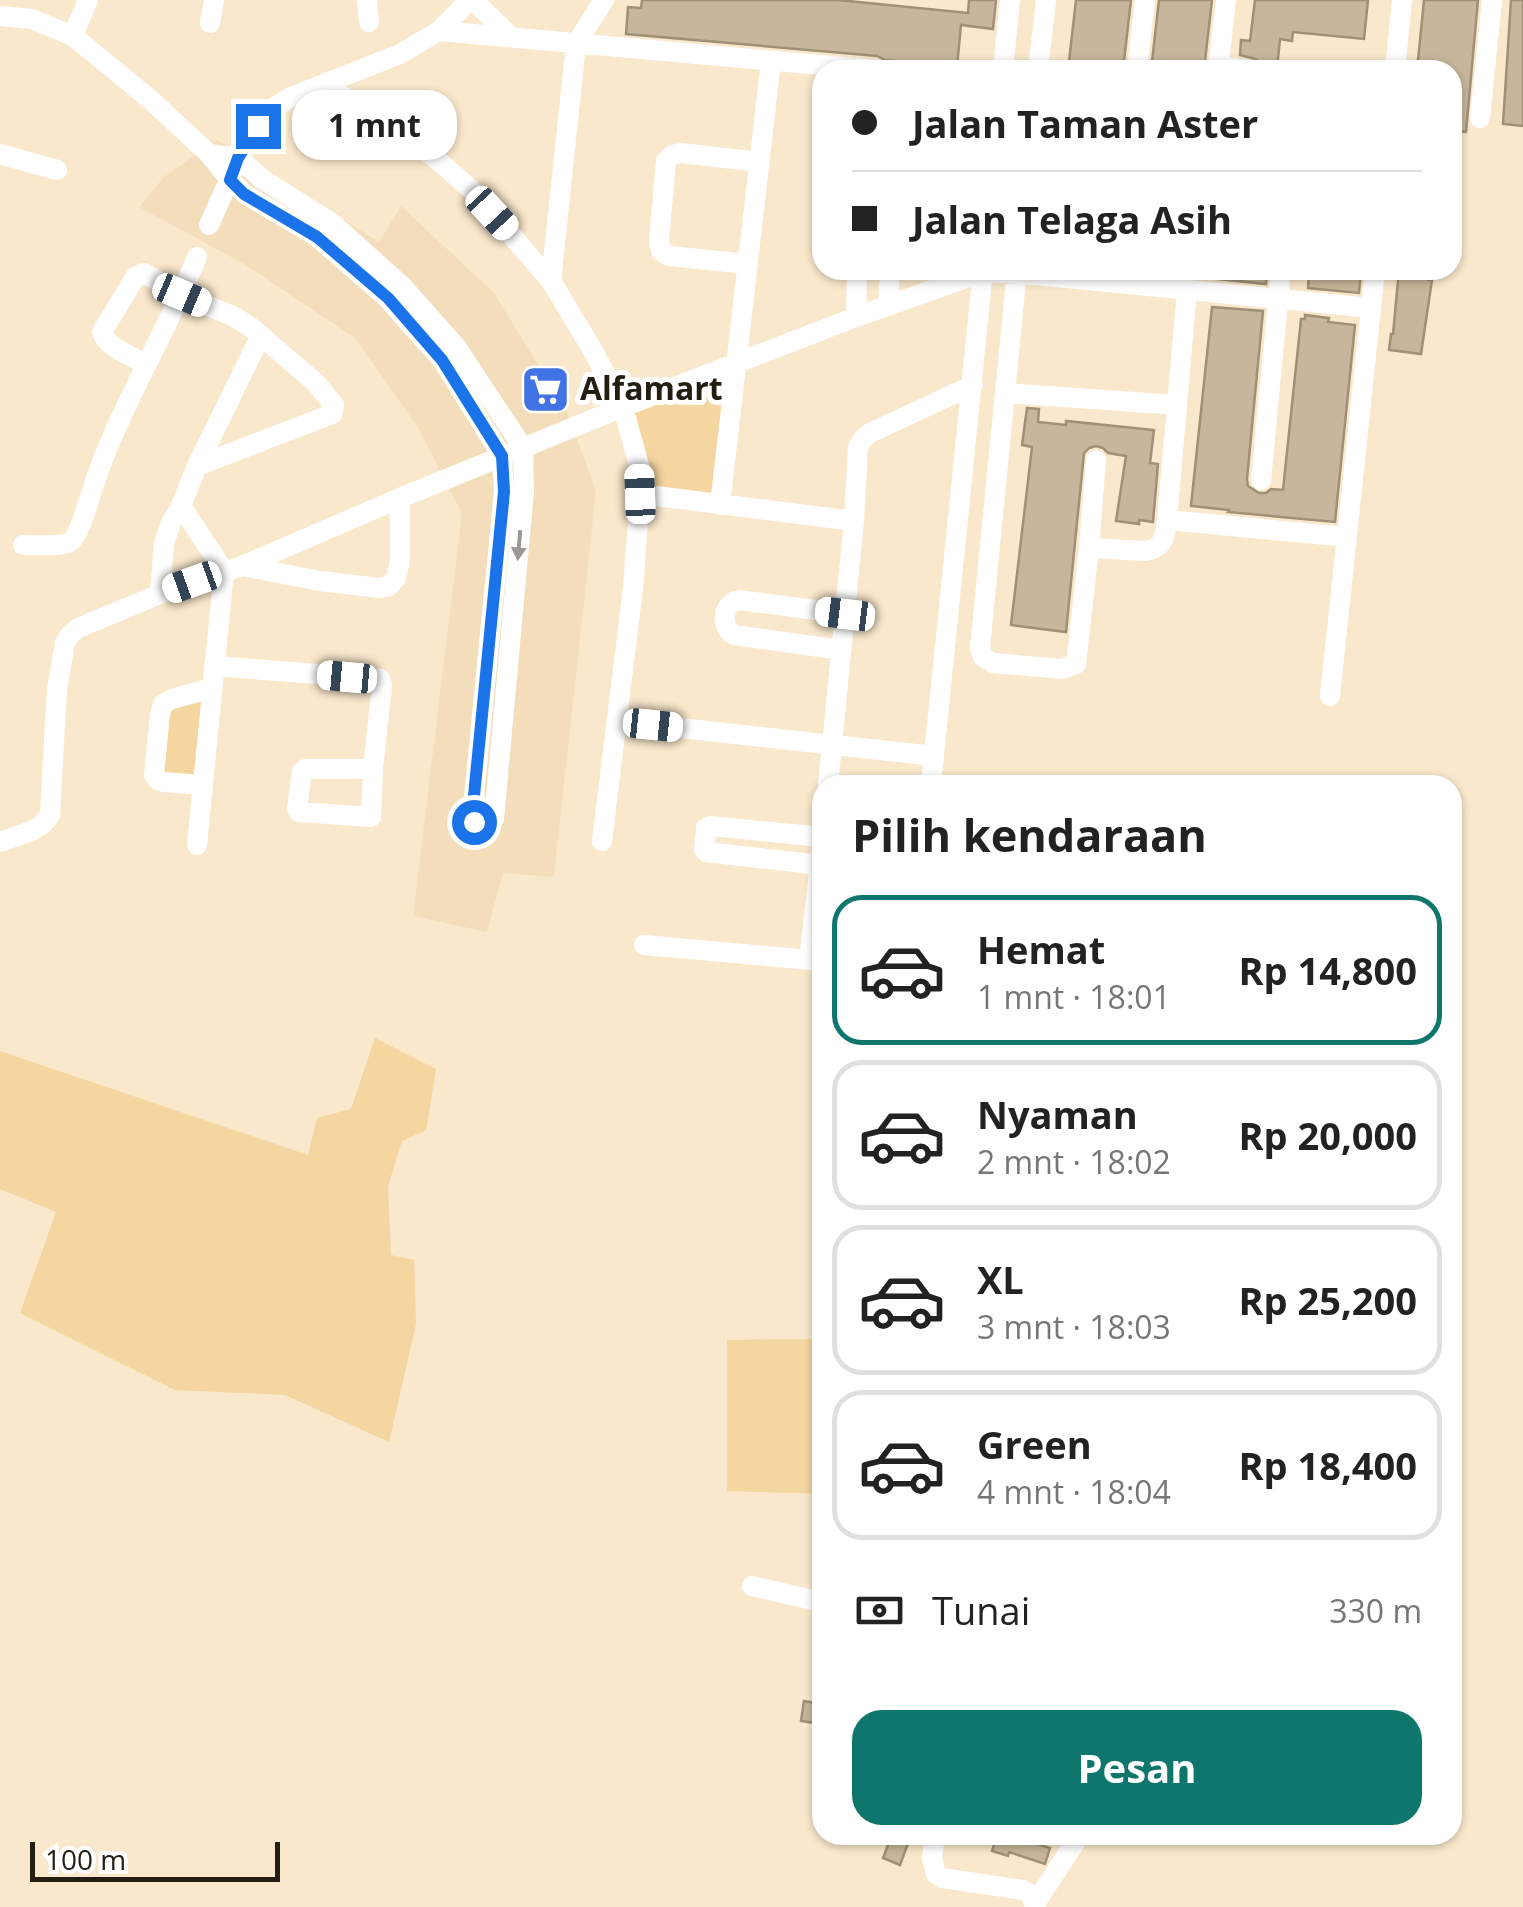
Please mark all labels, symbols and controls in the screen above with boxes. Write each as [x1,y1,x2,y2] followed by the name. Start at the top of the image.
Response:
[293,91,458,161] callout: 1 mnt
[912,97,1258,149] text: Jalan Taman Aster
[328,103,421,146] text: 1 mnt
[236,104,281,149] route end
[461,181,523,245] car
[912,193,1232,245] text: Jalan Telaga Asih
[149,269,215,321] car
[519,363,571,415] supermarket icon: Alfamart
[580,366,723,409] place label: Alfamart
[624,463,656,525] car
[511,530,527,562] one-way arrow
[159,558,225,606] car
[813,595,877,633] car
[316,659,378,695] car
[622,707,684,743] car
[452,800,497,845] route start
[852,804,1207,865] text: Pilih kendaraan
[977,923,1105,975] text: Hemat
[857,925,947,1015] icon: car
[1239,944,1417,996] text: Rp 14,800
[977,975,1171,1018] text: 1 mnt · 18:01
[977,1088,1138,1140] text: Nyaman
[857,1090,947,1180] icon: car
[1239,1109,1417,1161] text: Rp 20,000
[977,1140,1171,1183] text: 2 mnt · 18:02
[977,1253,1024,1305] text: XL
[857,1255,947,1345] icon: car
[1239,1274,1417,1326] text: Rp 25,200
[977,1305,1171,1348] text: 3 mnt · 18:03
[977,1418,1092,1470] text: Green
[857,1420,947,1510] icon: car
[1239,1439,1417,1491] text: Rp 18,400
[977,1470,1171,1513] text: 4 mnt · 18:04
[852,1583,907,1638] icon: cash
[932,1584,1030,1636] text: Tunai
[1329,1589,1422,1632] text: 330 m
[852,1710,1422,1825] button: Pesan
[30,1837,280,1882] scale bar
[45,1840,126,1878] text: 100 m

